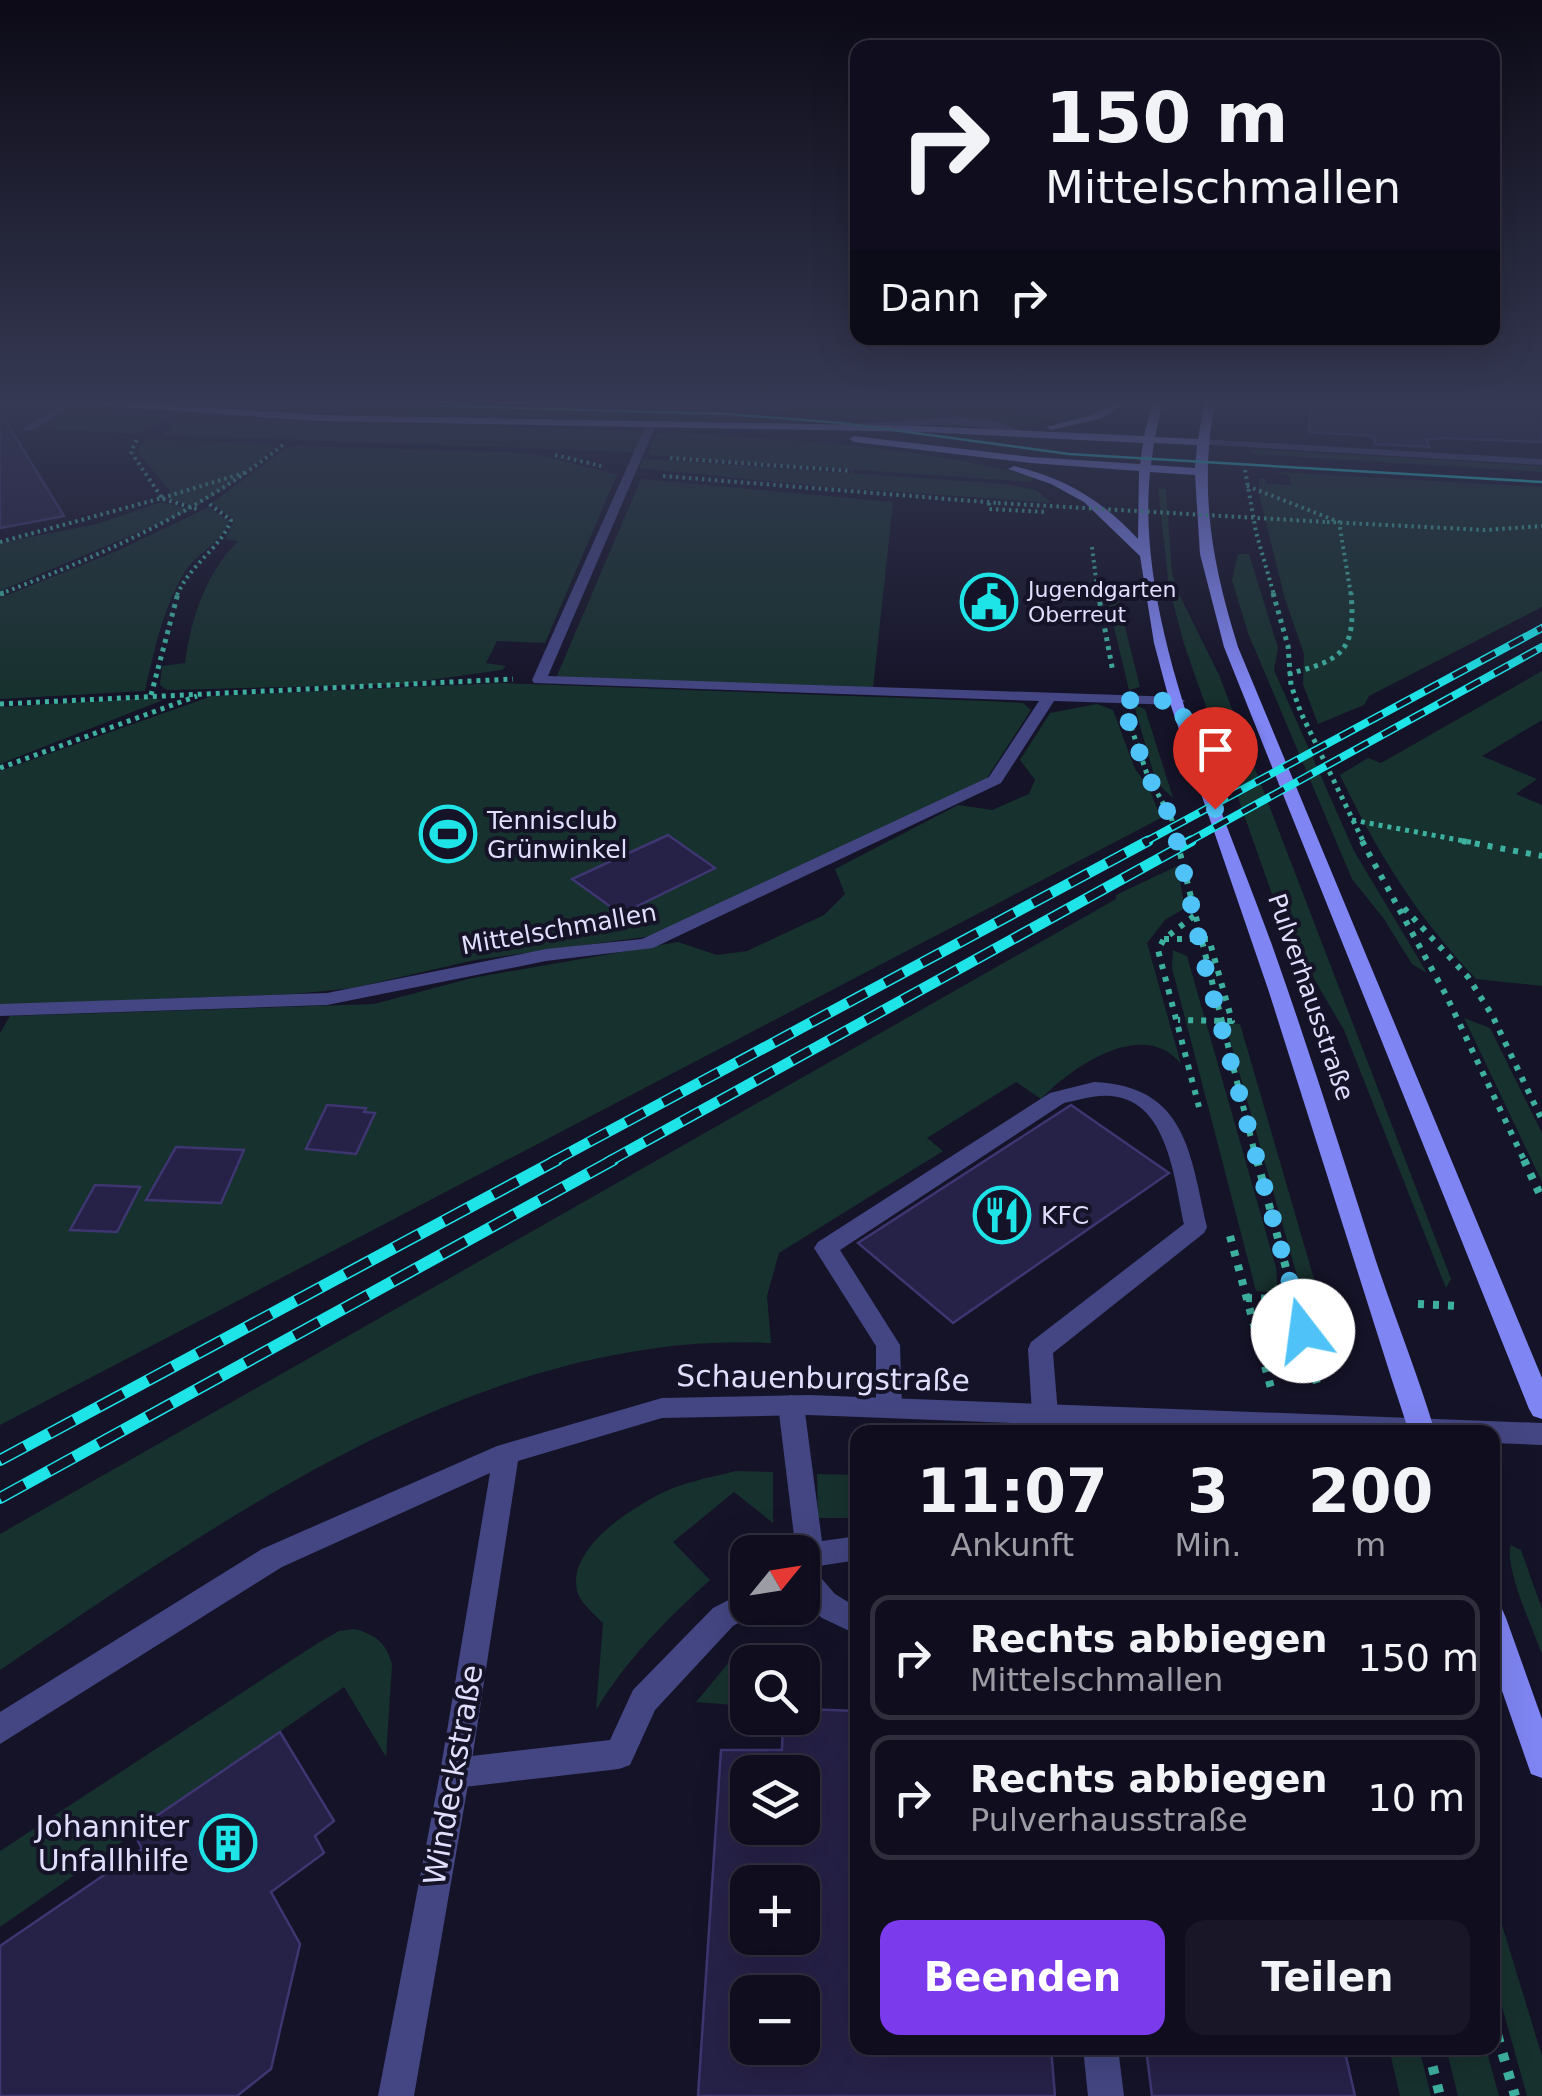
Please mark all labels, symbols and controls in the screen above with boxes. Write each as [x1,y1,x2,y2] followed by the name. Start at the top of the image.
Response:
[1045,77,1288,159] text: 150 m
[880,80,1010,210] icon: right
[1045,161,1401,214] text: Mittelschmallen
[1001,270,1056,325] icon: right
[880,276,981,320] text: Dann
[959,572,1019,632] public building icon: Jugendgarten Oberreut
[1026,577,1176,627] place label: Jugendgarten Oberreut
[1173,707,1258,810] pin
[1188,722,1243,777] icon: arrive
[418,804,478,864] sports icon: Tennisclub Grünwinkel
[486,806,628,864] place label: Tennisclub Grünwinkel
[1262,890,1360,1104] street label: Pulverhausstraße
[459,898,659,960] street label: Mittelschmallen
[972,1185,1032,1245] restaurant icon: KFC
[1041,1201,1089,1230] place label: KFC
[1251,1279,1355,1383] position arrow
[676,1358,970,1398] street label: Schauenburgstraße
[917,1456,1108,1526] text: 11:07
[1187,1456,1229,1526] text: 3
[1308,1456,1433,1526] text: 200
[950,1526,1074,1564] text: Ankunft
[1174,1526,1241,1564] text: Min.
[1355,1526,1386,1564] text: m
[730,1535,820,1625] north arrow
[730,1535,820,2065] map controls
[970,1617,1328,1661] text: Rechts abbiegen
[885,1630,940,1685] icon: right
[1358,1636,1479,1680] text: 150 m
[730,1645,820,1735] button: search
[970,1661,1223,1699] text: Mittelschmallen
[416,1662,490,1888] street label: Windeckstraße
[730,1755,820,1845] button: layers
[970,1757,1328,1801] text: Rechts abbiegen
[885,1770,940,1825] icon: right
[1368,1776,1465,1820] text: 10 m
[970,1801,1248,1839] text: Pulverhausstraße
[33,1809,190,1878] place label: Johanniter Unfallhilfe
[198,1813,258,1873] building icon: Johanniter Unfallhilfe
[730,1865,820,1955] button: +
[880,1920,1165,2035] button: Beenden
[1185,1920,1470,2035] button: Teilen
[730,1975,820,2065] button: −

